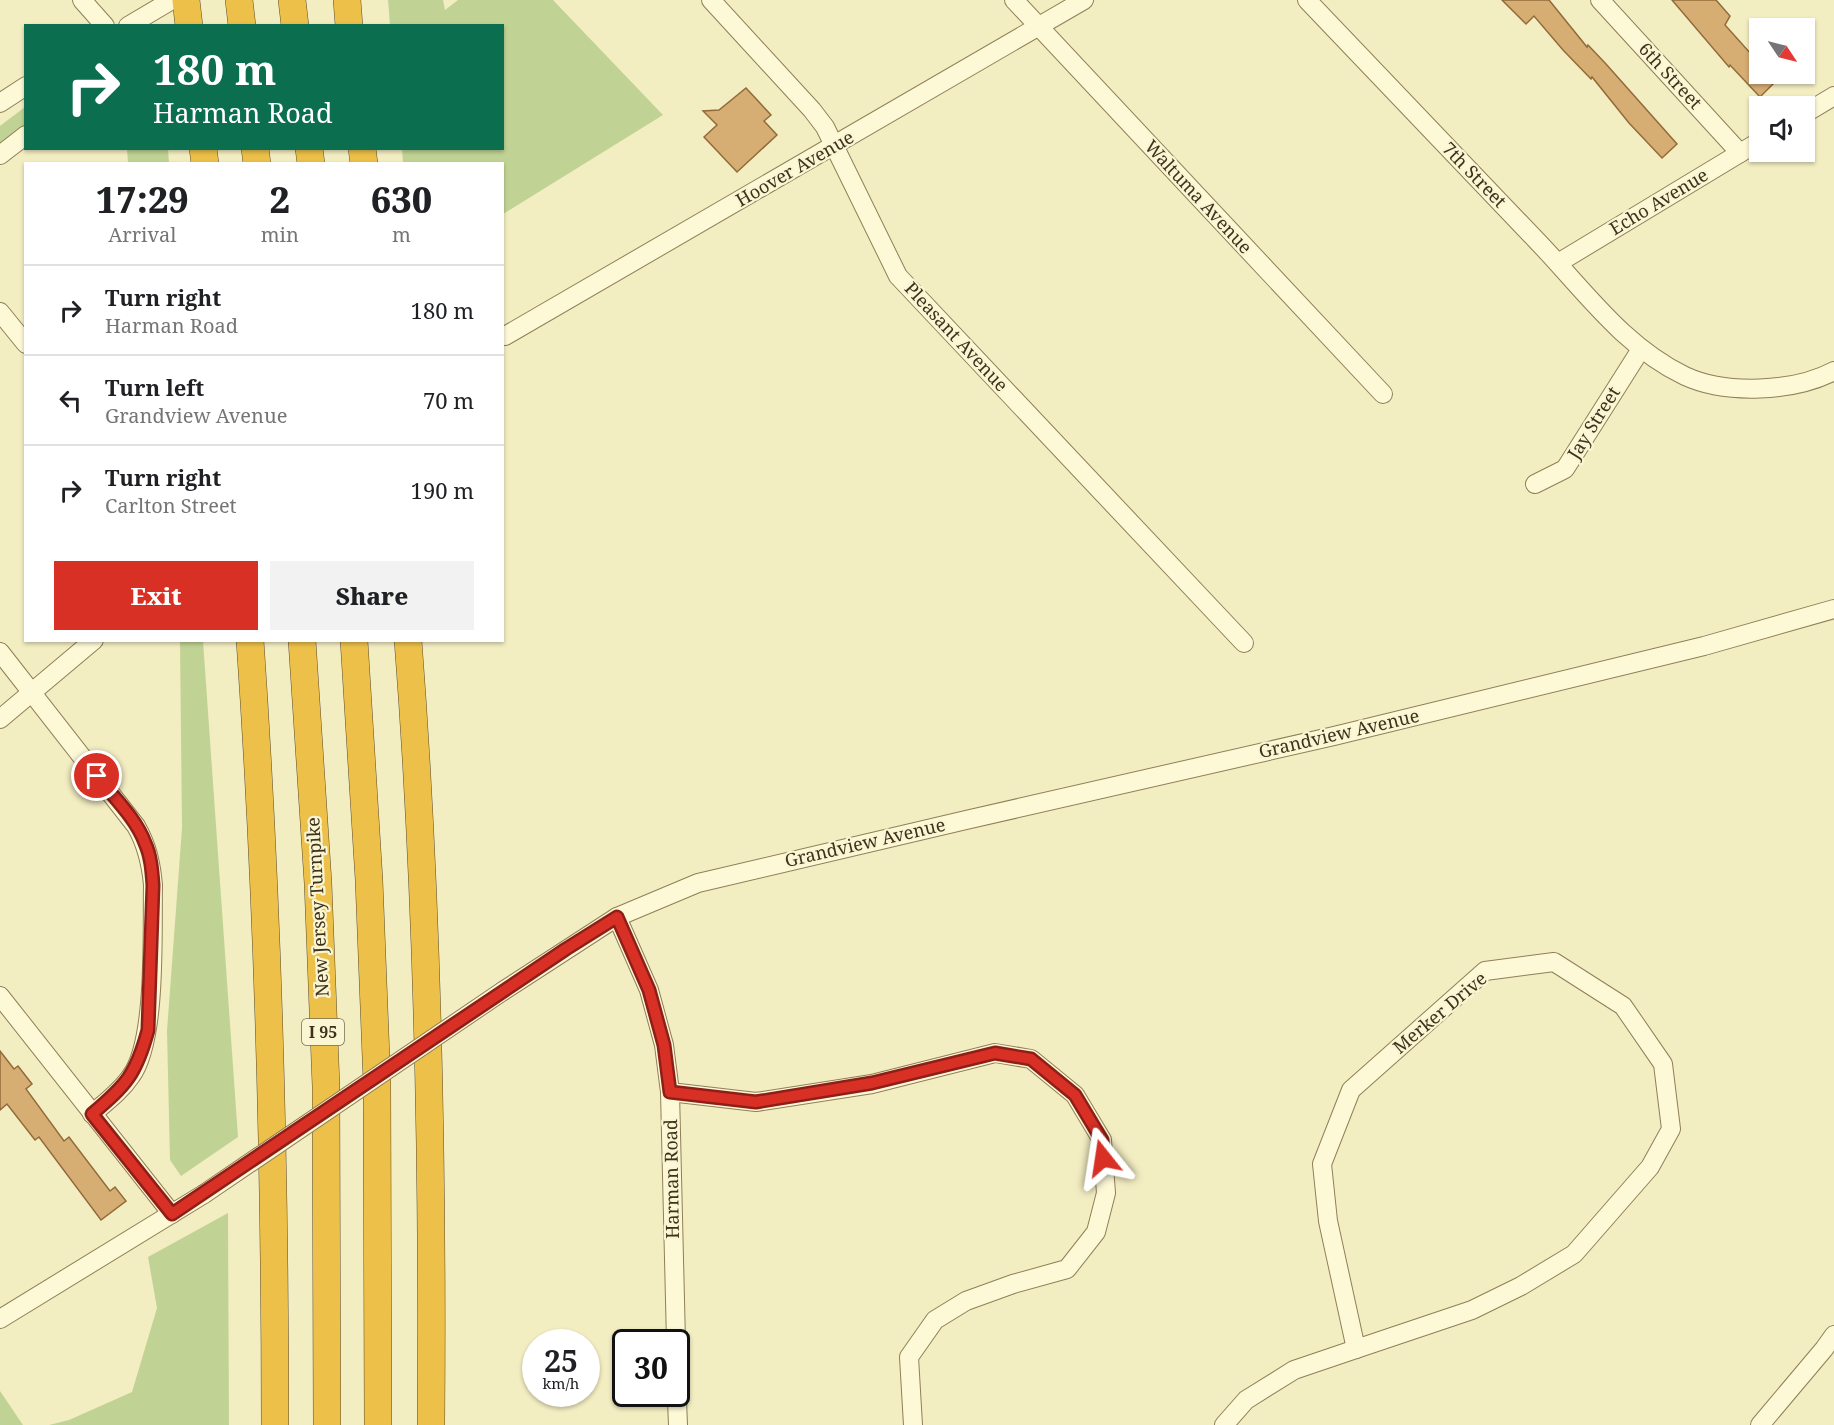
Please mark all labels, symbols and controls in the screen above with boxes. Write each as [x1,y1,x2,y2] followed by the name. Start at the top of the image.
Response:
[1749,18,1815,84] north arrow
[1749,18,1815,162] map controls
[1634,37,1708,114] street label: 6th Street
[153,40,277,97] text: 180 m
[54,48,132,126] icon: right
[153,94,333,131] text: Harman Road
[1749,96,1815,162] button: sound
[731,125,858,212] street label: Hoover Avenue
[1140,134,1258,258] street label: Waltuma Avenue
[1437,136,1512,212] street label: 7th Street
[1605,162,1712,240] street label: Echo Avenue
[96,175,189,224] text: 17:29
[270,175,290,224] text: 2
[371,175,432,224] text: 630
[108,221,177,248] text: Arrival
[261,221,299,248] text: min
[392,221,411,248] text: m
[900,276,1014,396] street label: Pleasant Avenue
[105,282,221,312] text: Turn right
[54,294,87,327] icon: right
[411,295,474,325] text: 180 m
[105,312,238,339] text: Harman Road
[105,372,204,402] text: Turn left
[1561,382,1625,464] street label: Jay Street
[54,384,87,417] icon: left
[423,385,474,415] text: 70 m
[105,402,287,429] text: Grandview Avenue
[105,462,221,492] text: Turn right
[54,474,87,507] icon: right
[411,475,474,505] text: 190 m
[105,492,237,519] text: Carlton Street
[54,561,258,630] button: Exit
[270,561,474,630] button: Share
[1256,703,1421,763] street label: Grandview Avenue
[71,750,122,801] pin
[80,759,113,792] icon: arrive
[782,812,947,872] street label: Grandview Avenue
[300,817,334,997] street label: New Jersey Turnpike
[1387,966,1491,1058] street label: Merker Drive
[302,1019,344,1045] road number: I 95
[658,1119,684,1239] street label: Harman Road
[1071,1126,1135,1190] position arrow
[612,1329,690,1407] speed limit sign: 30
[544,1340,578,1381] text: 25
[543,1373,579,1393] text: km/h

